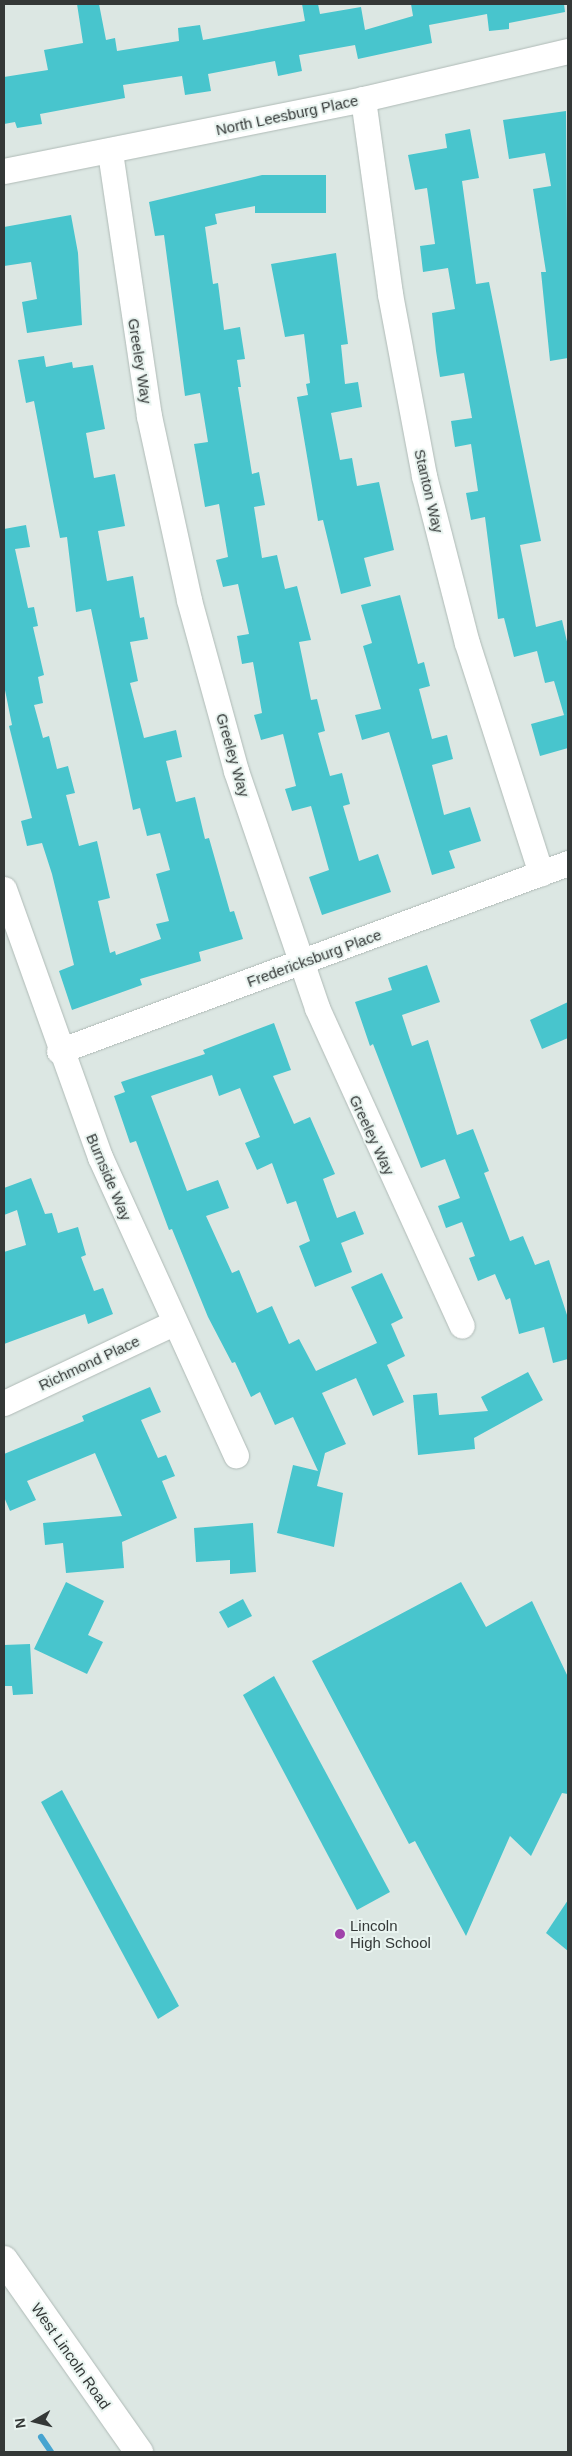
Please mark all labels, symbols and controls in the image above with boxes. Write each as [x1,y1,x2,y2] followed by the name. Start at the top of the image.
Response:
[214,91,360,139] street label: North Leesburg Place
[124,317,156,405] street label: Greeley Way
[411,447,447,535] street label: Stanton Way
[212,711,254,799] street label: Greeley Way
[244,925,384,991] street label: Fredericksburg Place
[346,1092,398,1178] street label: Greeley Way
[83,1131,135,1223] street label: Burnside Way
[36,1332,142,1394] street label: Richmond Place
[350,1916,431,1951] place label: Lincoln High School
[334,1928,346,1940] marker: Lincoln High School
[28,2299,114,2413] street label: West Lincoln Road
[10,2396,60,2446] north arrow
[12,2417,29,2429] text: N

